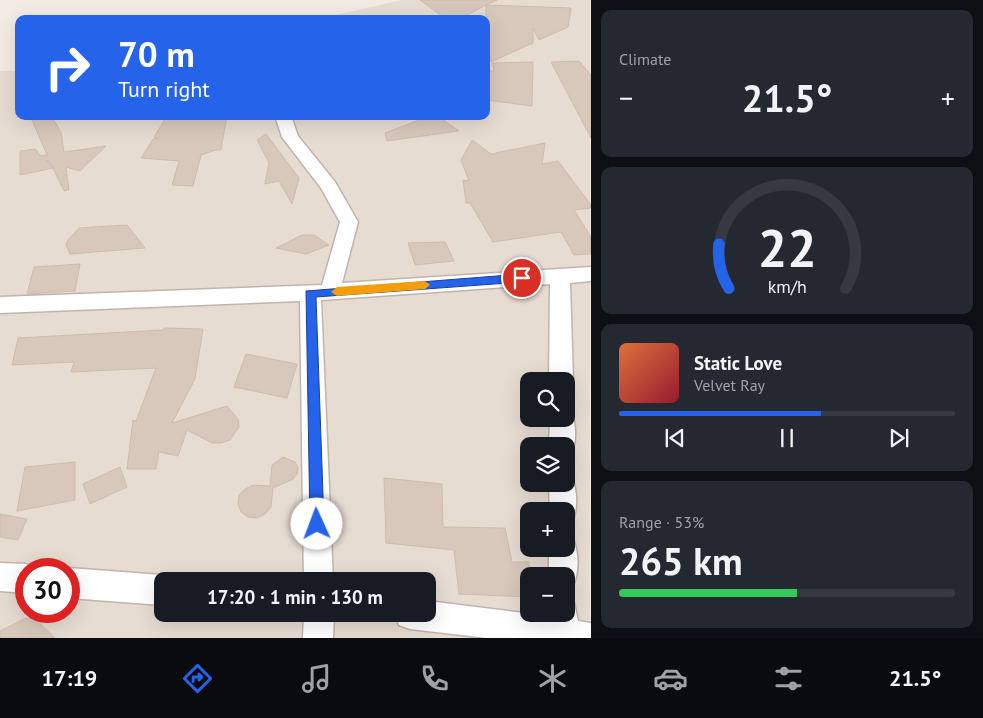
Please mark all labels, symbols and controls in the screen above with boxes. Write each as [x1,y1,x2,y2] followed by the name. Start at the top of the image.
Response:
[118,31,195,77] text: 70 m
[35,35,100,100] icon: right
[619,49,671,69] text: Climate
[742,73,832,122] text: 21.5°
[118,75,210,103] text: Turn right
[619,79,633,116] text: −
[941,79,955,116] text: +
[758,214,816,281] text: 22
[501,257,543,299] pin
[508,264,536,292] icon: arrive
[767,275,807,298] text: km/h
[694,351,782,375] text: Static Love
[520,372,575,622] map controls
[520,372,575,427] button: search
[694,375,765,395] text: Velvet Ray
[661,424,689,452] icon: previous
[773,424,801,452] icon: pause
[885,424,913,452] icon: next
[520,437,575,492] button: layers
[290,497,342,549] position arrow
[520,502,575,557] button: +
[619,512,704,532] text: Range · 53%
[619,536,743,585] text: 265 km
[15,558,80,623] speed limit sign: 30
[520,567,575,622] button: −
[207,585,383,609] text: 17:20 · 1 min · 130 m
[180,661,215,696] icon: directions
[299,661,334,696] icon: music
[417,661,452,696] icon: phone
[535,661,570,696] icon: climate
[653,661,688,696] icon: car
[771,661,806,696] icon: filters
[42,664,97,692] text: 17:19
[889,664,941,692] text: 21.5°

